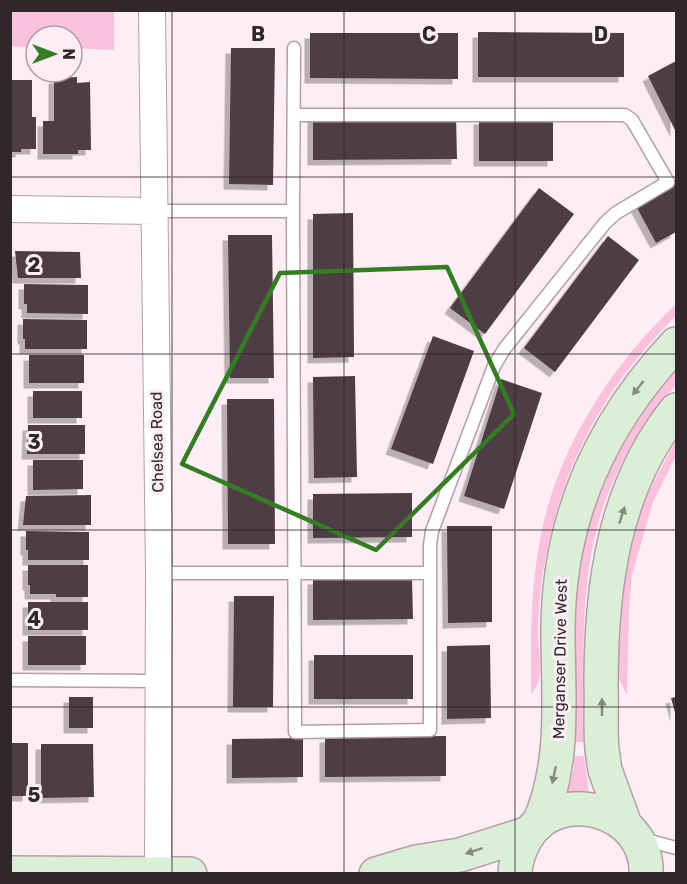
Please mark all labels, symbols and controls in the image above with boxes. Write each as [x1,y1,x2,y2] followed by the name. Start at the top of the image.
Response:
[251,22,265,46] text: B
[422,22,436,46] text: C
[594,22,608,46] text: D
[24,24,84,84] north arrow
[59,48,78,60] text: N
[28,253,41,277] text: 2
[633,381,645,396] one-way arrow
[147,391,167,493] street label: Chelsea Road
[27,430,41,454] text: 3
[618,506,627,524] one-way arrow
[549,579,571,739] street label: Merganser Drive West
[27,607,41,631] text: 4
[597,698,607,717] one-way arrow
[549,766,558,785] one-way arrow
[28,783,41,807] text: 5
[465,847,483,856] one-way arrow

